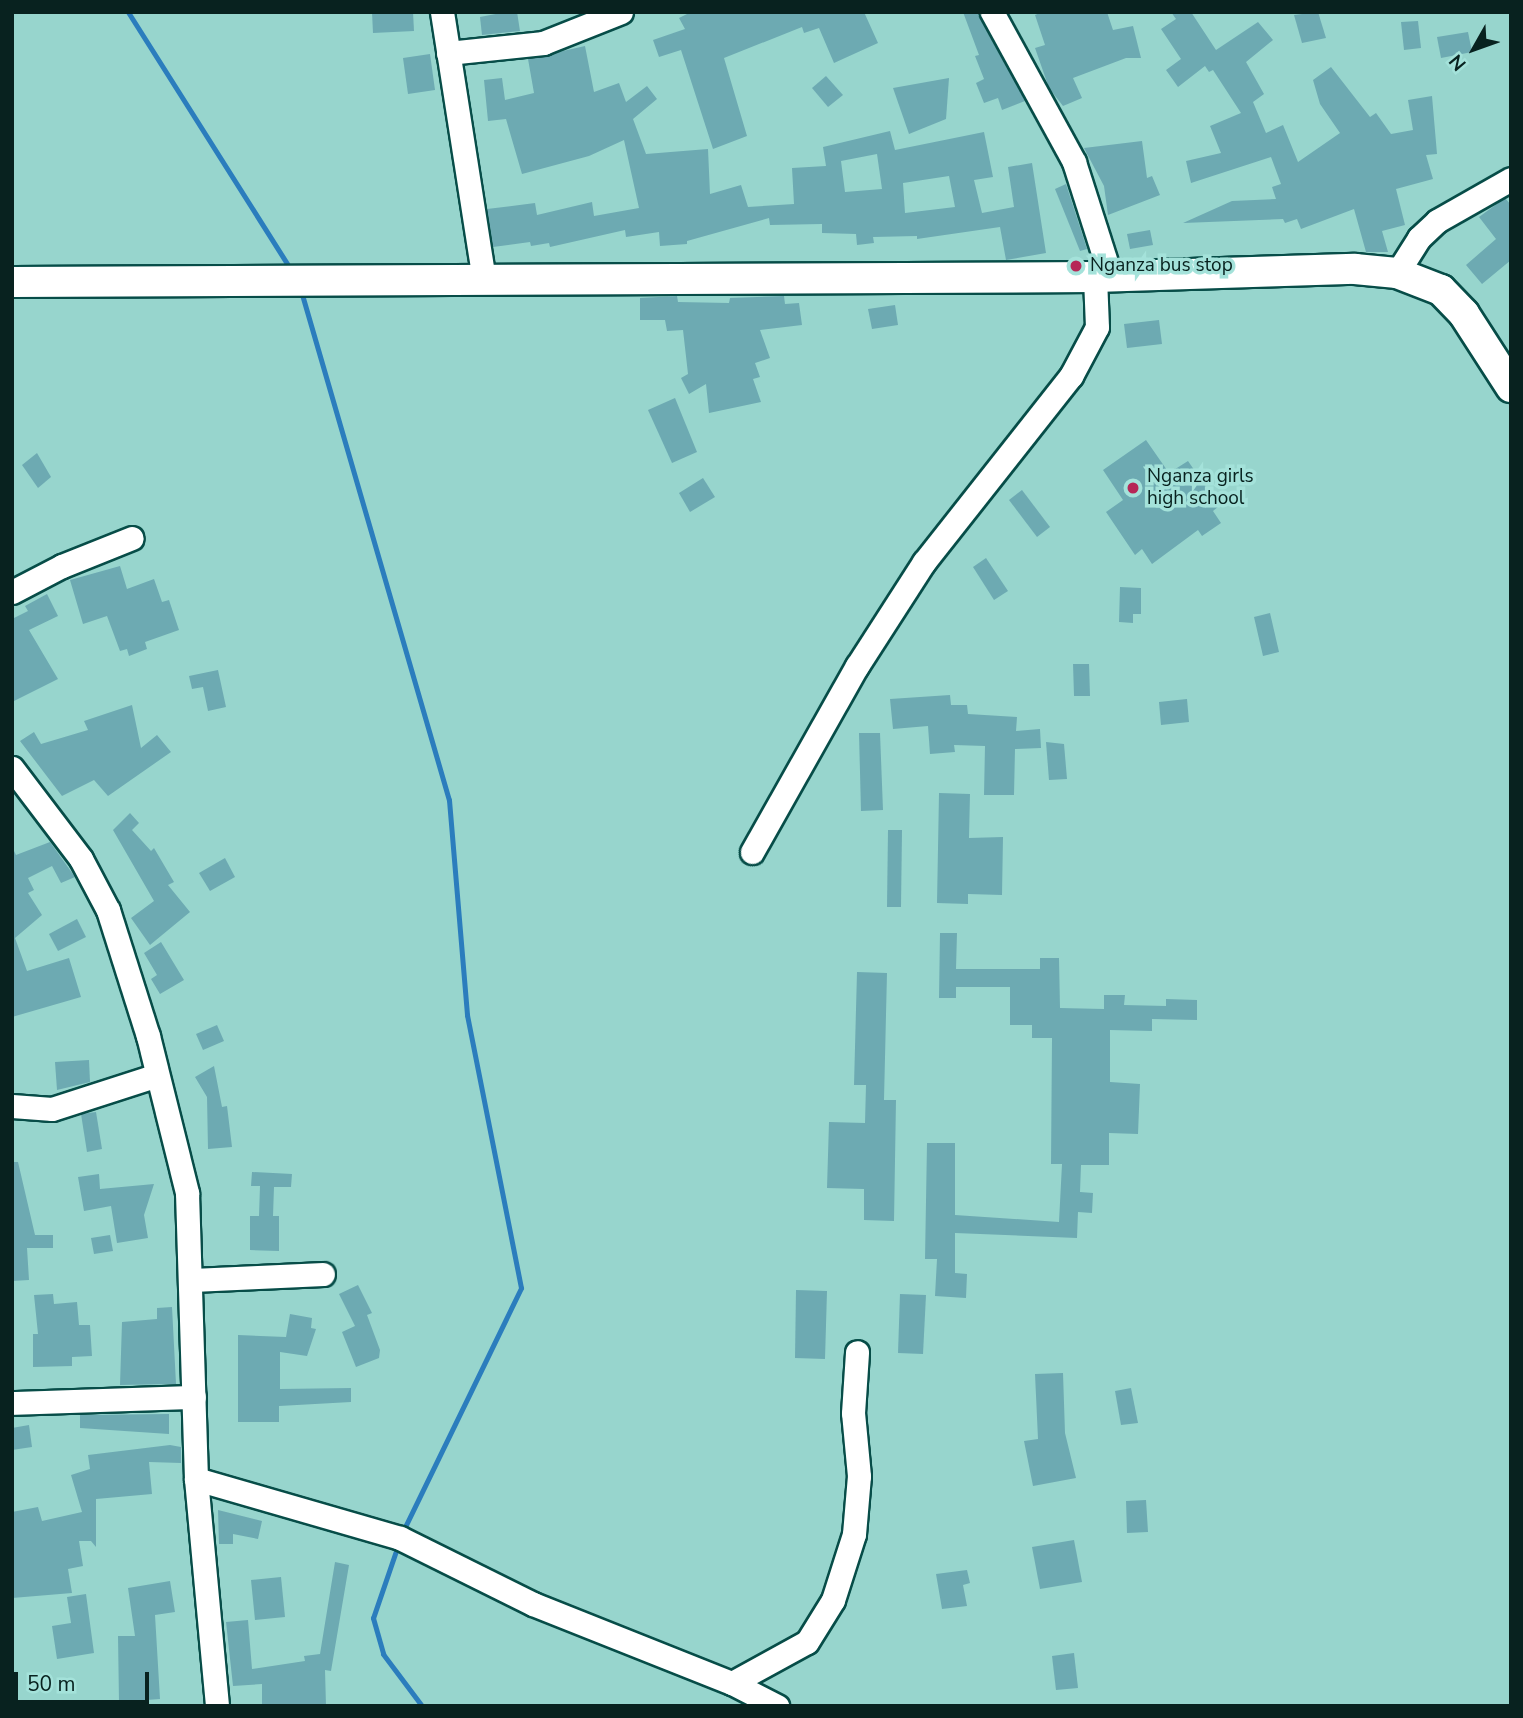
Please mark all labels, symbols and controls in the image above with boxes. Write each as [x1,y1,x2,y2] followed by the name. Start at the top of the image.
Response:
[1439,14,1509,84] north arrow
[1443,49,1472,76] text: N
[1090,255,1233,277] place label: Nganza bus stop
[1068,258,1084,274] marker: Nganza bus stop
[1147,466,1254,510] place label: Nganza girls high school
[1125,480,1141,496] marker: Nganza girls high school
[18,1658,152,1702] scale bar
[27,1670,76,1698] text: 50 m

